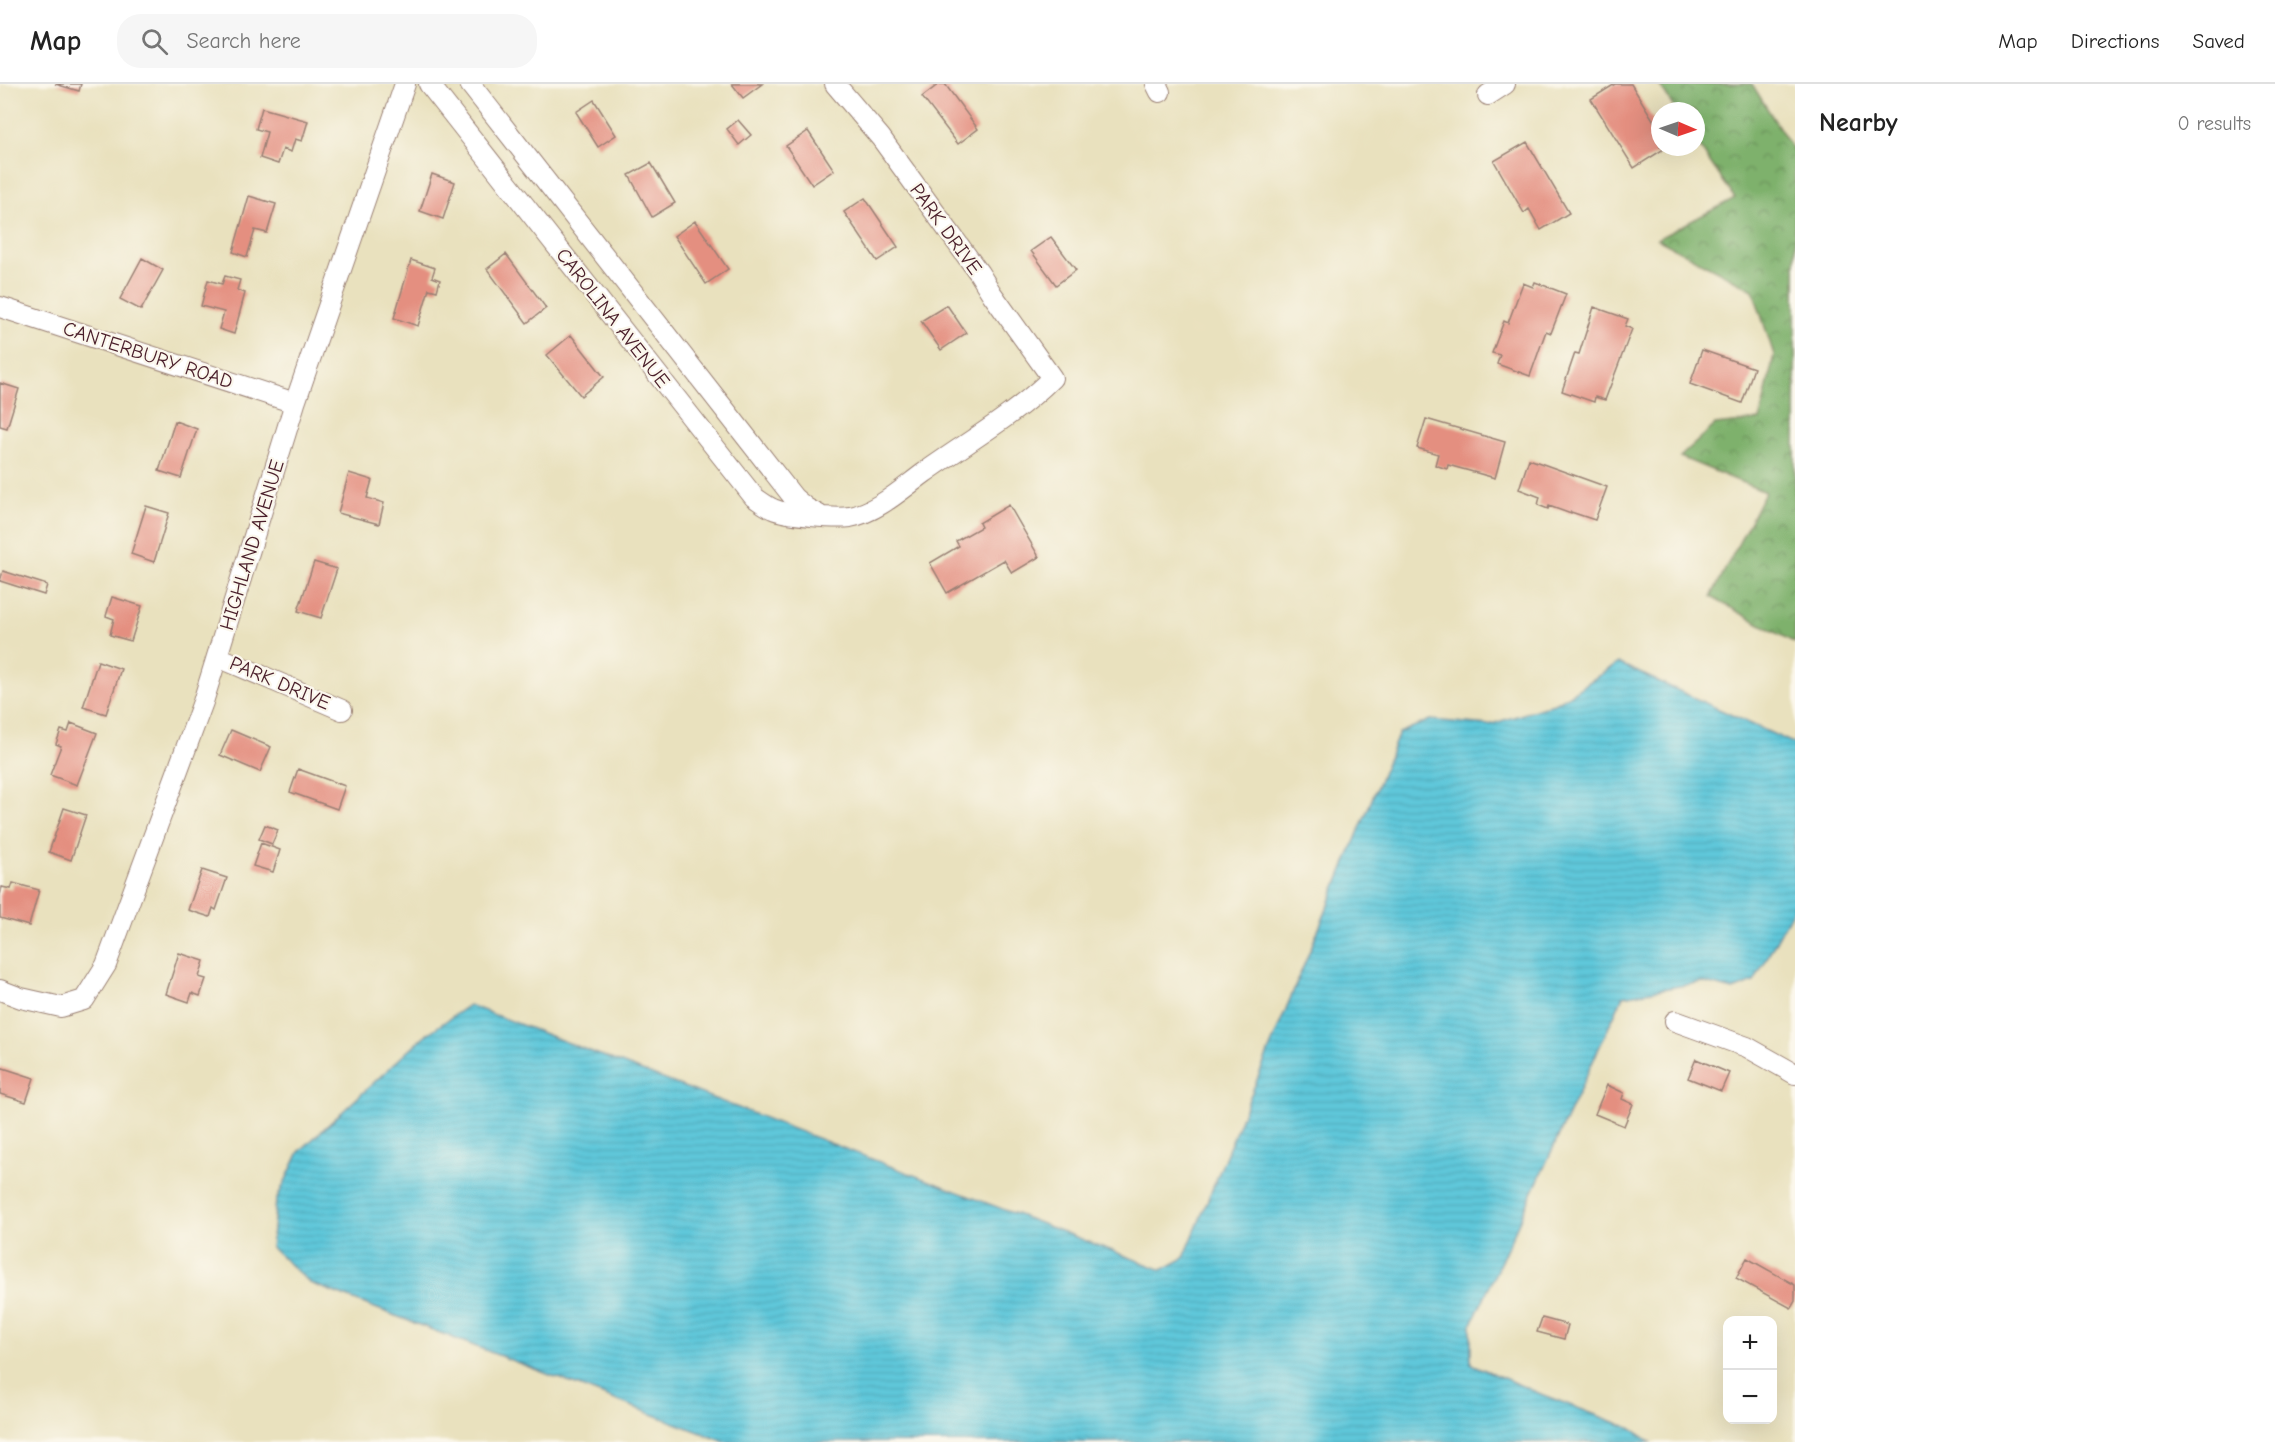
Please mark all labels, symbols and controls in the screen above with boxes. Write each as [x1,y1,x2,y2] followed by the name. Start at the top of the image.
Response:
[117,14,537,68] search box
[30,25,81,57] text: Map
[138,25,171,58] icon: search
[186,28,301,54] text: Search here
[1998,29,2038,53] text: Map
[2071,29,2160,53] text: Directions
[2193,29,2245,53] text: Saved
[1651,102,1705,156] north arrow
[1819,108,1898,138] text: Nearby
[2178,112,2251,135] text: 0 results
[905,179,987,279] street label: PARK DRIVE
[551,244,675,392] street label: CAROLINA AVENUE
[60,317,236,393] street label: CANTERBURY ROAD
[215,457,289,633] street label: HIGHLAND AVENUE
[226,652,334,714] street label: PARK DRIVE
[1723,1316,1777,1424] map controls
[1723,1316,1777,1370] button: +
[1723,1370,1777,1424] button: −

